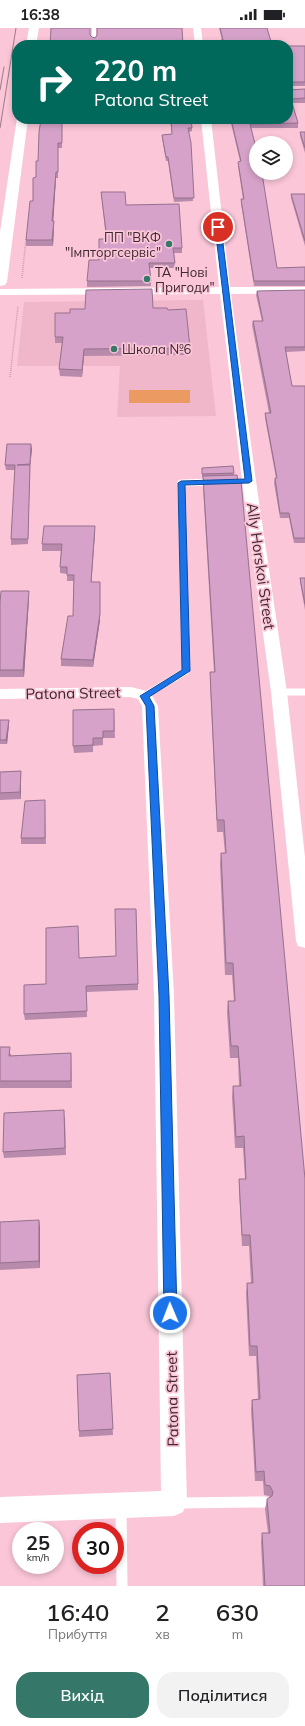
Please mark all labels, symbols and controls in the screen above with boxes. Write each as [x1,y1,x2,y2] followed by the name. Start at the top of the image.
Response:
[20,5,60,24] text: 16:38
[94,53,177,88] text: 220 m
[28,56,80,108] icon: right
[94,88,208,111] text: Patona Street
[249,136,293,180] map controls
[249,136,293,180] button: layers
[201,210,235,244] pin
[207,216,229,238] icon: arrive
[65,229,161,260] place label: ПП "ВКФ "Імпторгсервіс"
[164,239,174,249] marker: ПП "ВКФ "Імпторгсервіс"
[155,264,215,295] place label: ТА "Нові Пригоди"
[142,274,152,284] marker: ТА "Нові Пригоди"
[122,341,192,357] place label: Школа №6
[109,344,119,354] marker: Школа №6
[243,501,279,631] street label: Ally Horskoi Street
[25,683,121,703] street label: Patona Street
[149,1292,191,1334] position arrow
[162,1351,182,1447] street label: Patona Street
[72,1522,124,1574] speed limit sign: 30
[26,1530,50,1555] text: 25
[27,1551,49,1564] text: km/h
[46,1597,109,1627] text: 16:40
[155,1597,170,1627] text: 2
[216,1597,259,1627] text: 630
[48,1626,107,1642] text: Прибуття
[155,1626,170,1642] text: хв
[232,1626,243,1642] text: m
[16,1672,149,1718] button: Вихід
[157,1672,289,1718] button: Поділитися

